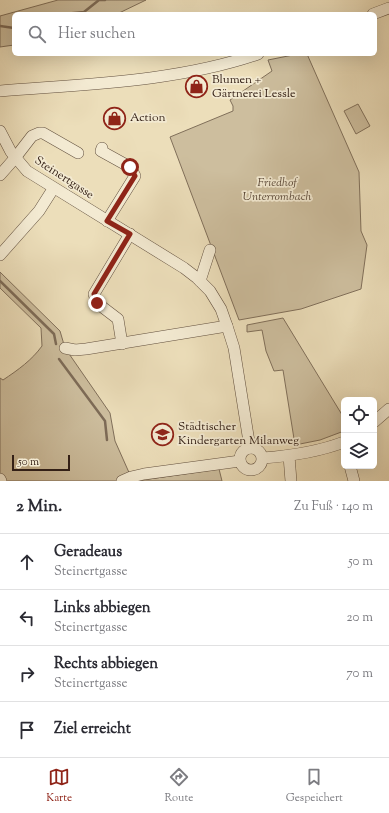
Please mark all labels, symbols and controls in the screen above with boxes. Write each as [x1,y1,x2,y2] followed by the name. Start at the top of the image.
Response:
[12,12,377,56] search box
[26,23,48,45] icon: search
[58,24,136,45] text: Hier suchen
[212,71,296,103] place label: Blumen + Gärtnerei Lessle
[184,74,210,100] shop icon: Blumen + Gärtnerei Lessle
[101,105,127,131] shop icon: Action
[130,109,166,127] place label: Action
[31,152,98,204] street label: Steinertgasse
[121,158,139,176] route start
[243,174,312,206] park label: Friedhof Unterrombach
[88,294,106,312] route end
[341,397,377,469] map controls
[341,397,377,433] button: locate
[178,418,299,450] place label: Städtischer Kindergarten Milanweg
[149,421,175,447] school or university icon: Städtischer Kindergarten Milanweg
[341,433,377,469] button: layers
[12,453,70,472] scale bar
[18,454,39,470] text: 50 m
[16,495,62,519] text: 2 Min.
[294,498,373,516] text: Zu Fuß · 140 m
[54,542,122,563] text: Geradeaus
[16,551,38,573] icon: ahead
[348,553,373,571] text: 50 m
[54,563,128,581] text: Steinertgasse
[54,598,151,619] text: Links abbiegen
[16,607,38,629] icon: left
[347,609,373,627] text: 20 m
[54,619,128,637] text: Steinertgasse
[54,654,158,675] text: Rechts abbiegen
[16,663,38,685] icon: right
[346,665,373,683] text: 70 m
[54,675,128,693] text: Steinertgasse
[16,719,38,741] icon: arrive
[54,719,131,740] text: Ziel erreicht
[46,766,72,806] tab: Karte
[165,766,193,806] tab: Route
[286,766,343,806] tab: Gespeichert

